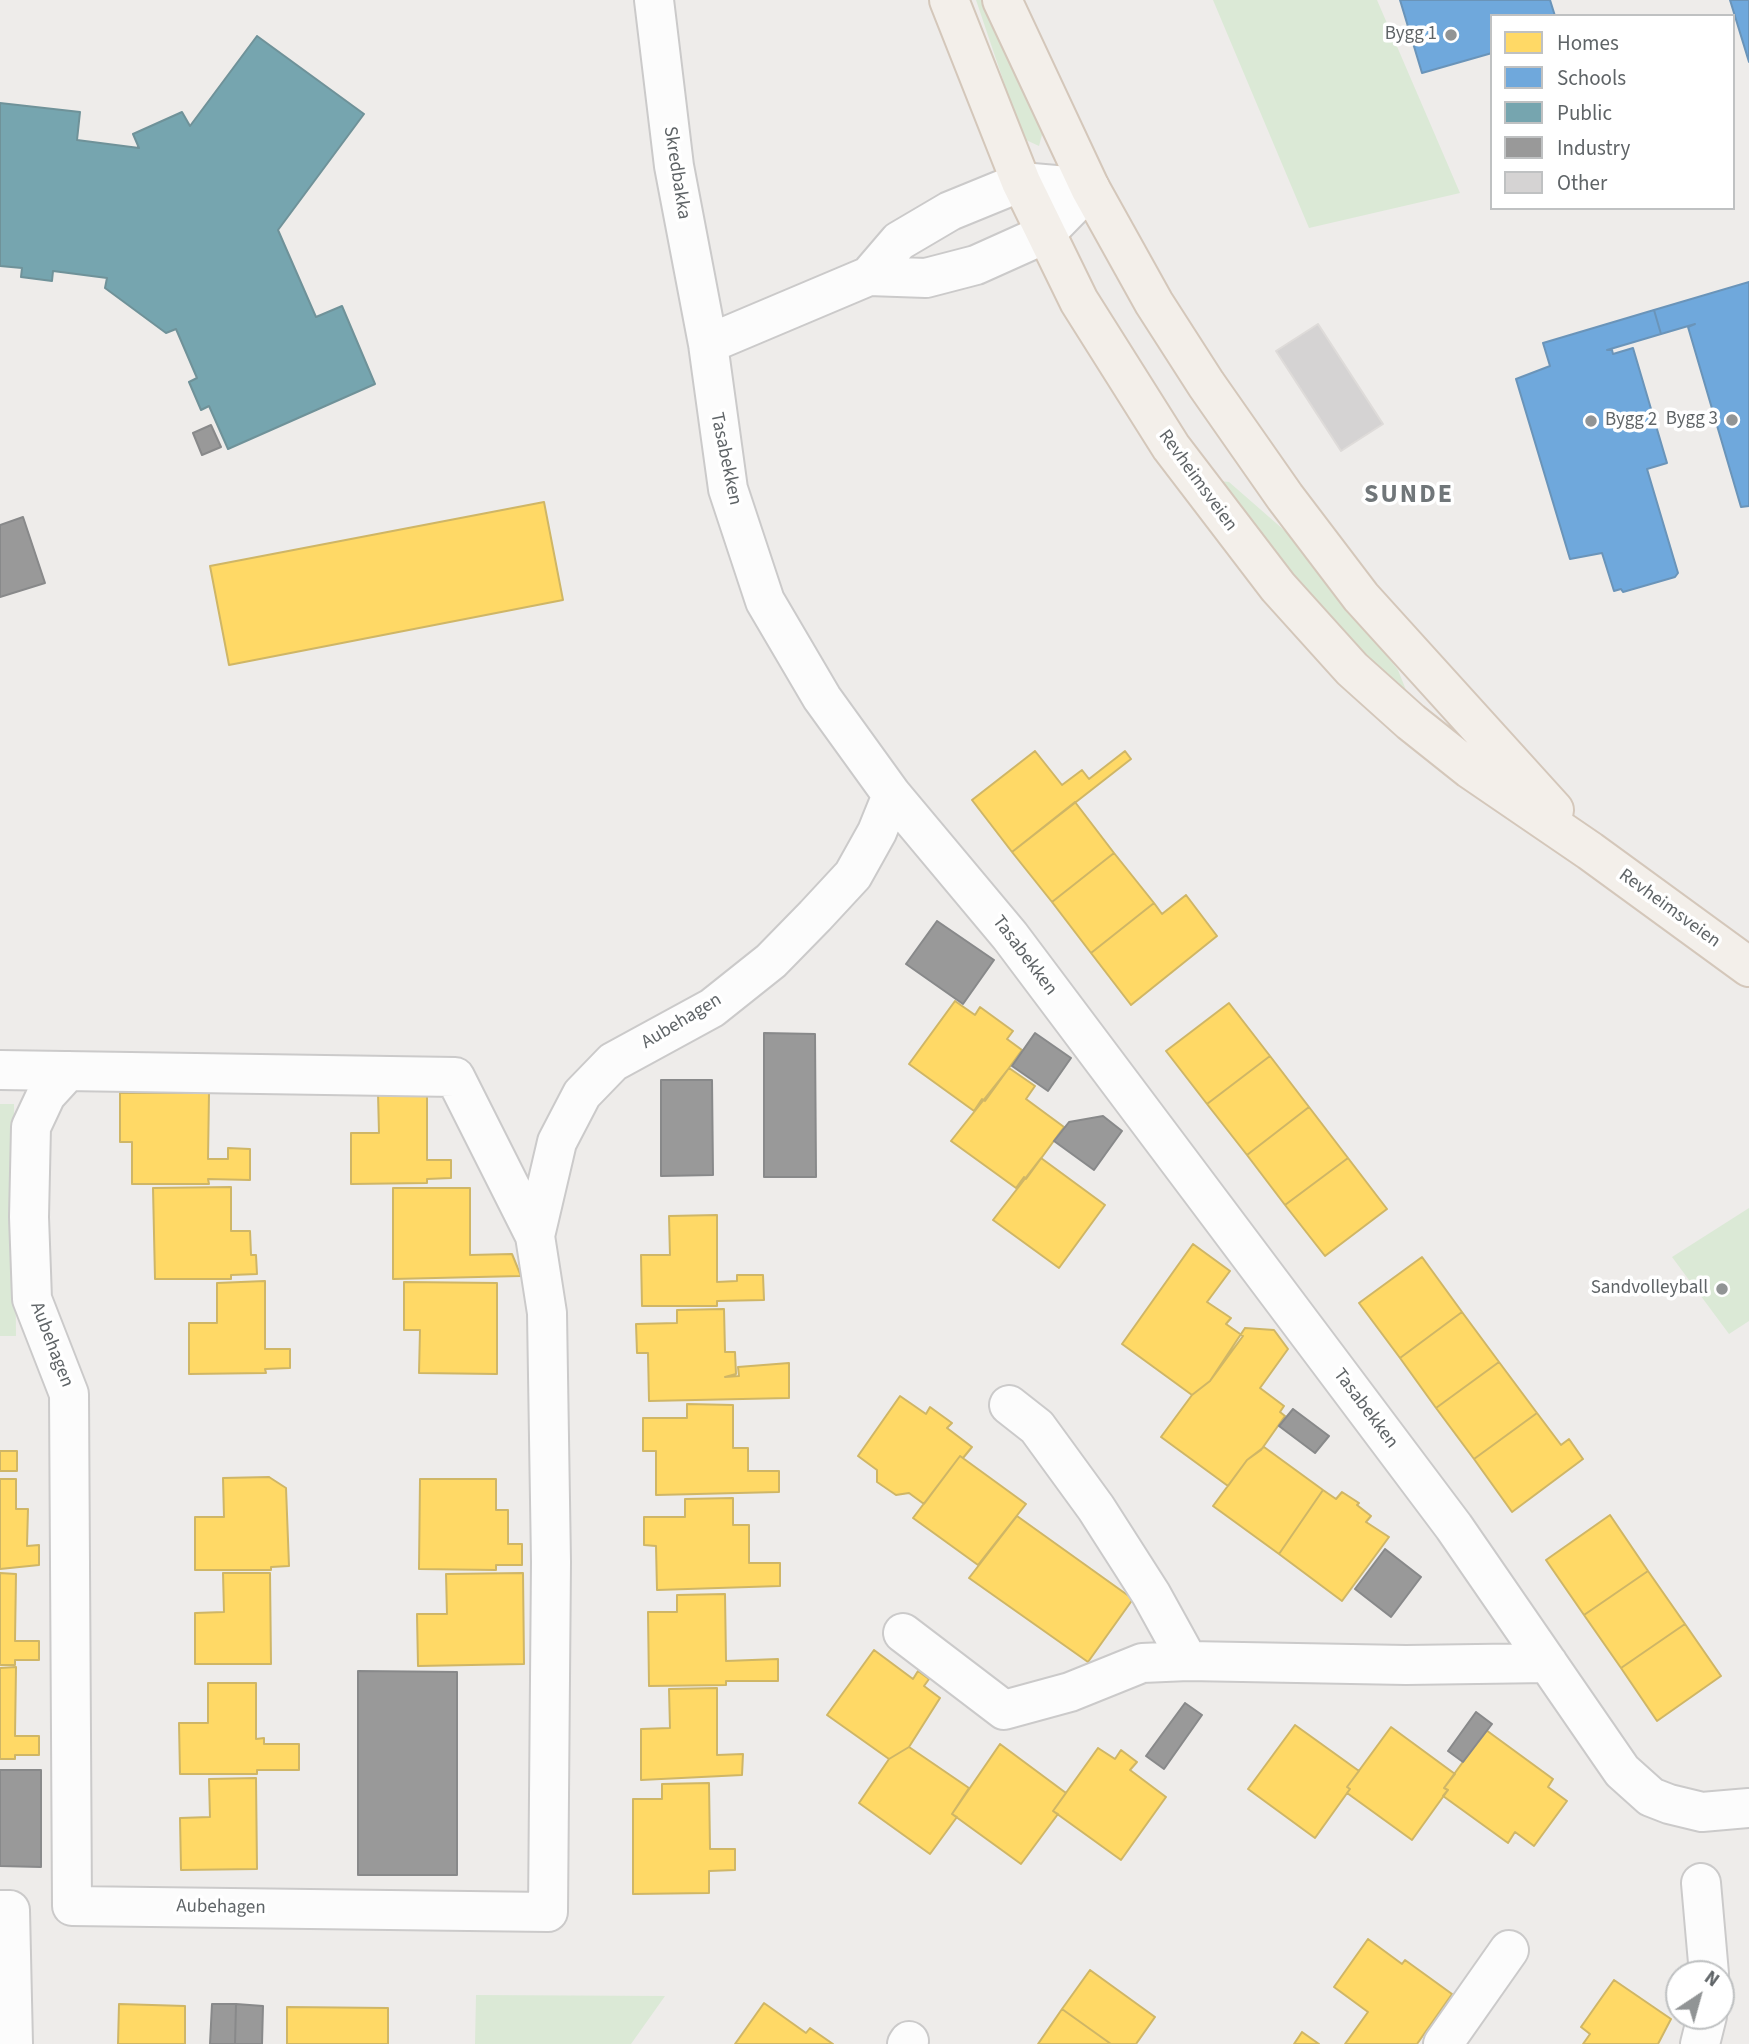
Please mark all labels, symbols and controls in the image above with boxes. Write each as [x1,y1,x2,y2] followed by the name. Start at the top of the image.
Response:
[1490,14,1735,210] legend
[1385,24,1437,46] place label: Bygg 1
[1443,27,1459,43] marker: Bygg 1
[1557,28,1619,58] text: Homes
[1557,63,1626,93] text: Schools
[1557,98,1612,128] text: Public
[657,125,695,221] street label: Skredbakka
[1557,133,1630,163] text: Industry
[1557,168,1607,198] text: Other
[1666,409,1718,431] place label: Bygg 3
[1605,410,1657,432] place label: Bygg 2
[704,411,746,507] street label: Tasabekken
[1724,412,1740,428] marker: Bygg 3
[1583,413,1599,429] marker: Bygg 2
[1153,426,1241,536] street label: Revheimsveien
[1365,480,1453,512] district label: SUNDE
[1614,865,1724,953] street label: Revheimsveien
[987,912,1061,1000] street label: Tasabekken
[638,989,726,1055] street label: Aubehagen
[1591,1278,1708,1300] place label: Sandvolleyball
[1714,1281,1730,1297] marker: Sandvolleyball
[24,1299,78,1391] street label: Aubehagen
[1328,1365,1402,1453] street label: Tasabekken
[176,1896,266,1920] street label: Aubehagen
[1665,1960,1735,2030] north arrow
[1698,1965,1725,1994] text: N

